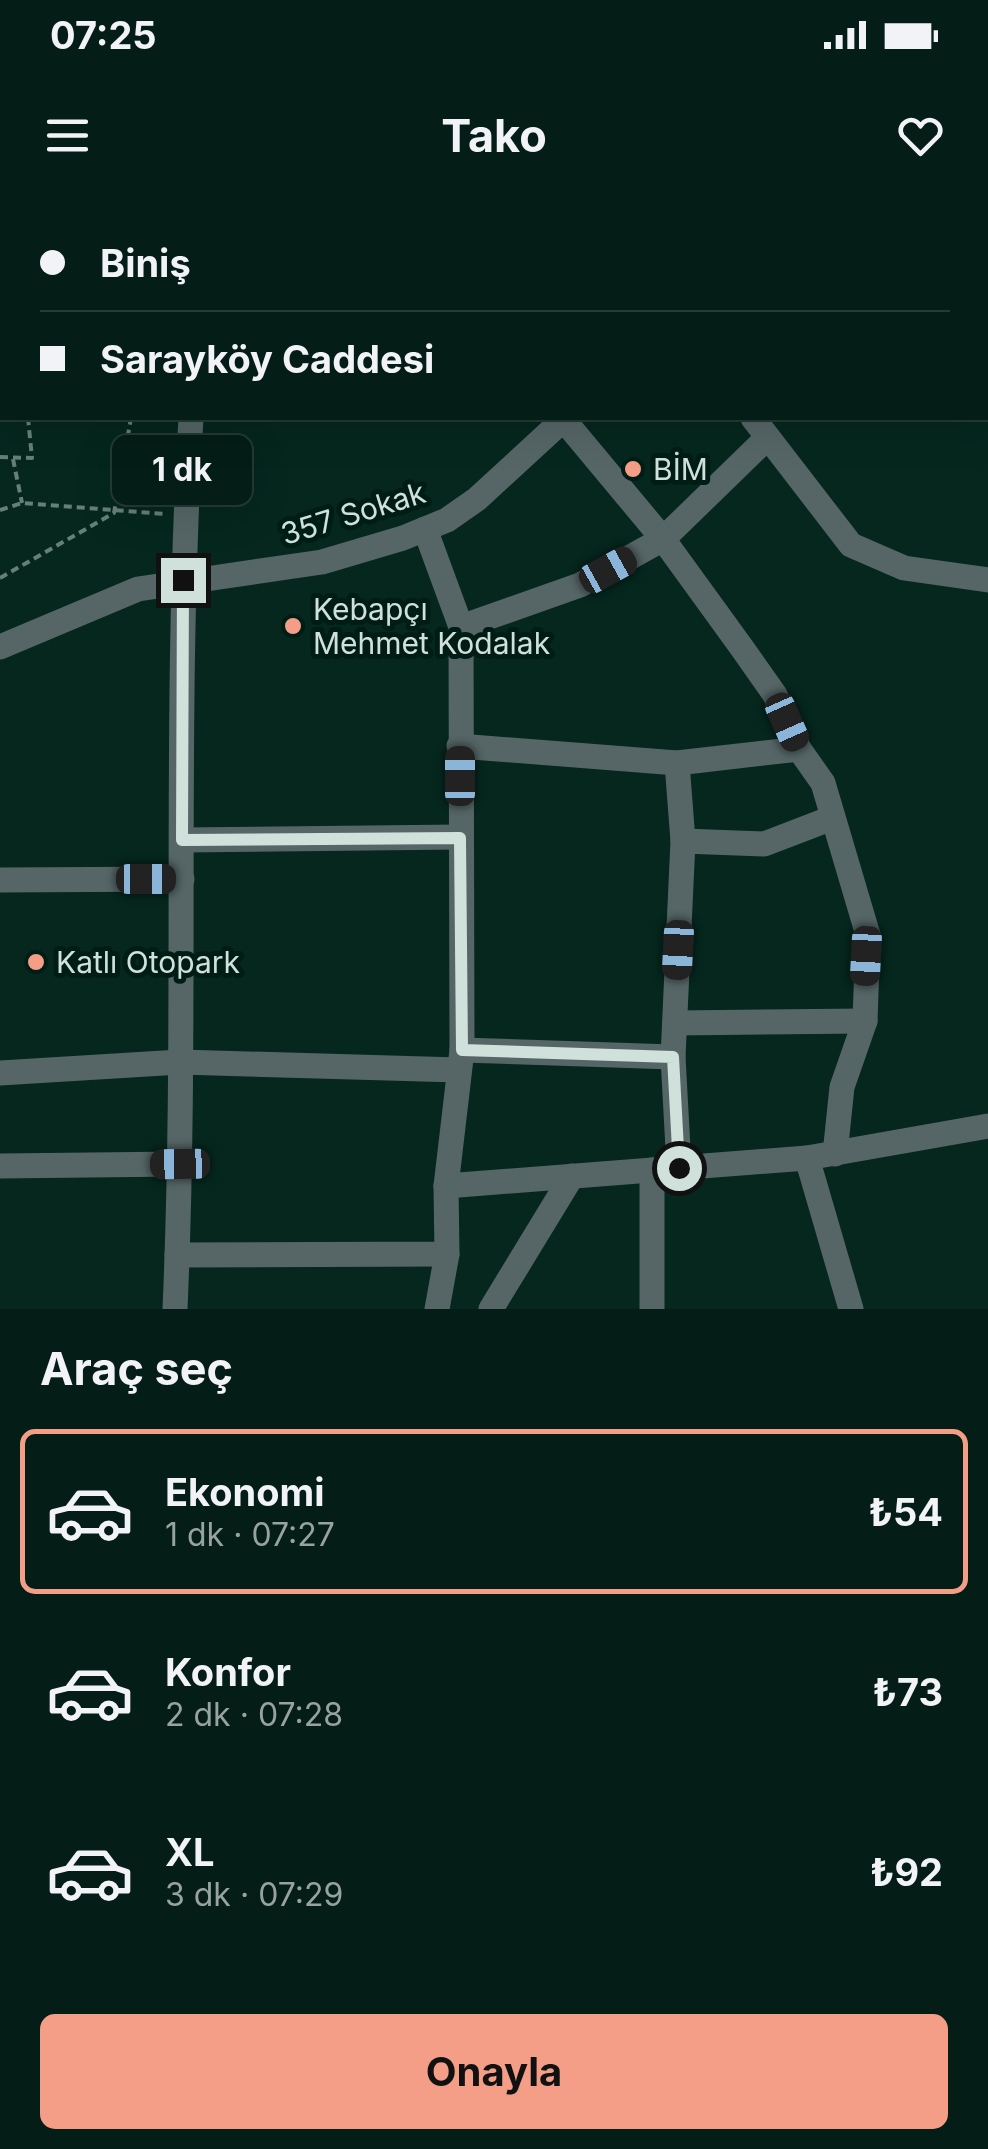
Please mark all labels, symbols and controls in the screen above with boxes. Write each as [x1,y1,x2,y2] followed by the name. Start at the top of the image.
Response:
[50,12,157,58] text: 07:25
[40,108,95,163] icon: menu
[441,108,547,163] text: Tako
[893,108,948,163] icon: heart
[100,240,191,286] text: Biniş
[100,336,434,382] text: Sarayköy Caddesi
[113,435,253,505] callout: 1 dk
[152,450,212,489] text: 1 dk
[653,451,708,487] place label: BİM
[622,458,644,480] marker: BİM
[276,474,430,552] street label: 357 Sokak
[574,542,642,598] car
[161,558,206,603] route end
[313,591,551,661] place label: Kebapçı Mehmet Kodalak
[282,615,304,637] marker: Kebapçı Mehmet Kodalak
[761,688,813,756] car
[445,746,475,806] car
[116,864,176,894] car
[661,919,695,981] car
[849,925,883,987] car
[56,944,241,980] place label: Katlı Otopark
[25,951,47,973] marker: Katlı Otopark
[657,1146,702,1191] route start
[150,1148,210,1180] car
[40,1341,233,1396] text: Araç seç
[45,1467,135,1557] icon: car
[165,1469,325,1515] text: Ekonomi
[869,1489,943,1535] text: ₺54
[165,1515,335,1554] text: 1 dk · 07:27
[45,1647,135,1737] icon: car
[165,1649,291,1695] text: Konfor
[873,1669,943,1715] text: ₺73
[165,1695,343,1734] text: 2 dk · 07:28
[45,1827,135,1917] icon: car
[165,1829,215,1875] text: XL
[870,1849,943,1895] text: ₺92
[165,1875,343,1914] text: 3 dk · 07:29
[40,2014,948,2129] button: Onayla

